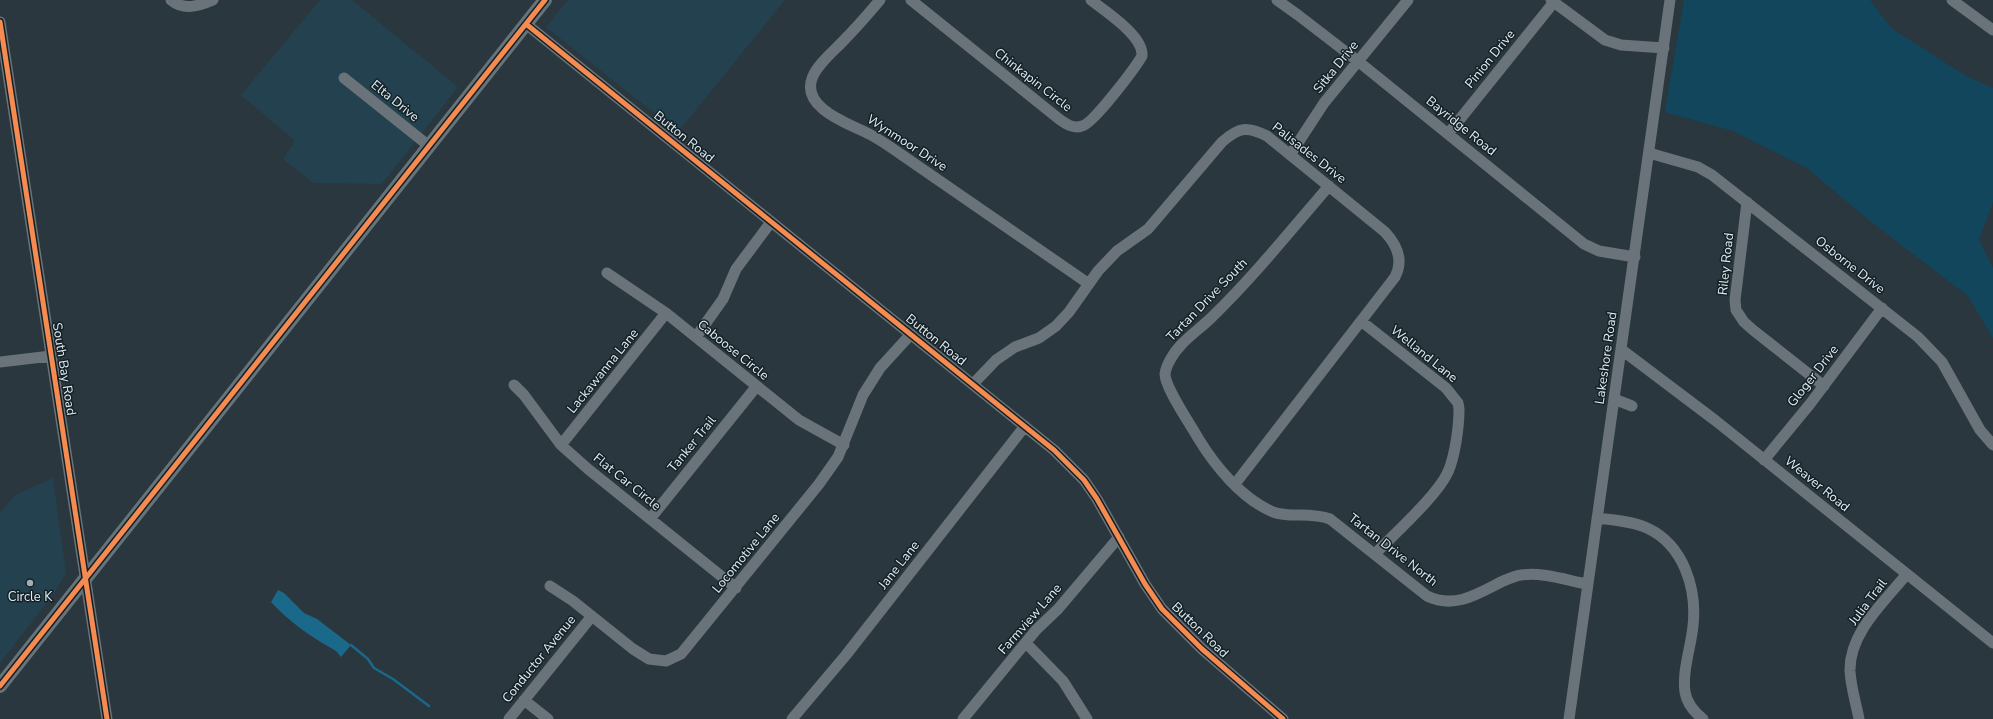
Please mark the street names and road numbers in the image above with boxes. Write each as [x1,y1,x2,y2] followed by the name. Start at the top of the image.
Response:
[1461,26,1519,92] street label: Pinion Drive
[1309,37,1363,97] street label: Sitka Drive
[990,44,1076,116] street label: Chinkapin Circle
[367,76,423,126] street label: Elta Drive
[1422,92,1500,160] street label: Bayridge Road
[650,107,718,167] street label: Button Road
[863,110,951,176] street label: Wynmoor Drive
[1268,118,1350,188] street label: Palisades Drive
[1714,232,1738,296] street label: Riley Road
[1811,232,1889,298] street label: Osborne Drive
[1162,254,1252,346] street label: Tartan Drive South
[902,310,970,370] street label: Button Road
[1591,311,1621,405] street label: Lakeshore Road
[694,316,773,384] street label: Caboose Circle
[48,321,80,417] street label: South Bay Road
[1387,321,1461,387] street label: Welland Lane
[563,325,643,417] street label: Lackawanna Lane
[1783,341,1843,411] street label: Gloger Drive
[664,412,720,476] street label: Tanker Trail
[589,449,665,515] street label: Flat Car Circle
[1781,452,1853,516] street label: Weaver Road
[708,509,784,597] street label: Locomotive Lane
[1345,509,1441,591] street label: Tartan Drive North
[874,537,924,594] street label: Jane Lane
[1844,575,1891,630] street label: Julia Trail
[994,580,1066,658] street label: Farmview Lane
[1167,598,1233,662] street label: Button Road
[498,611,580,707] street label: Conductor Avenue

